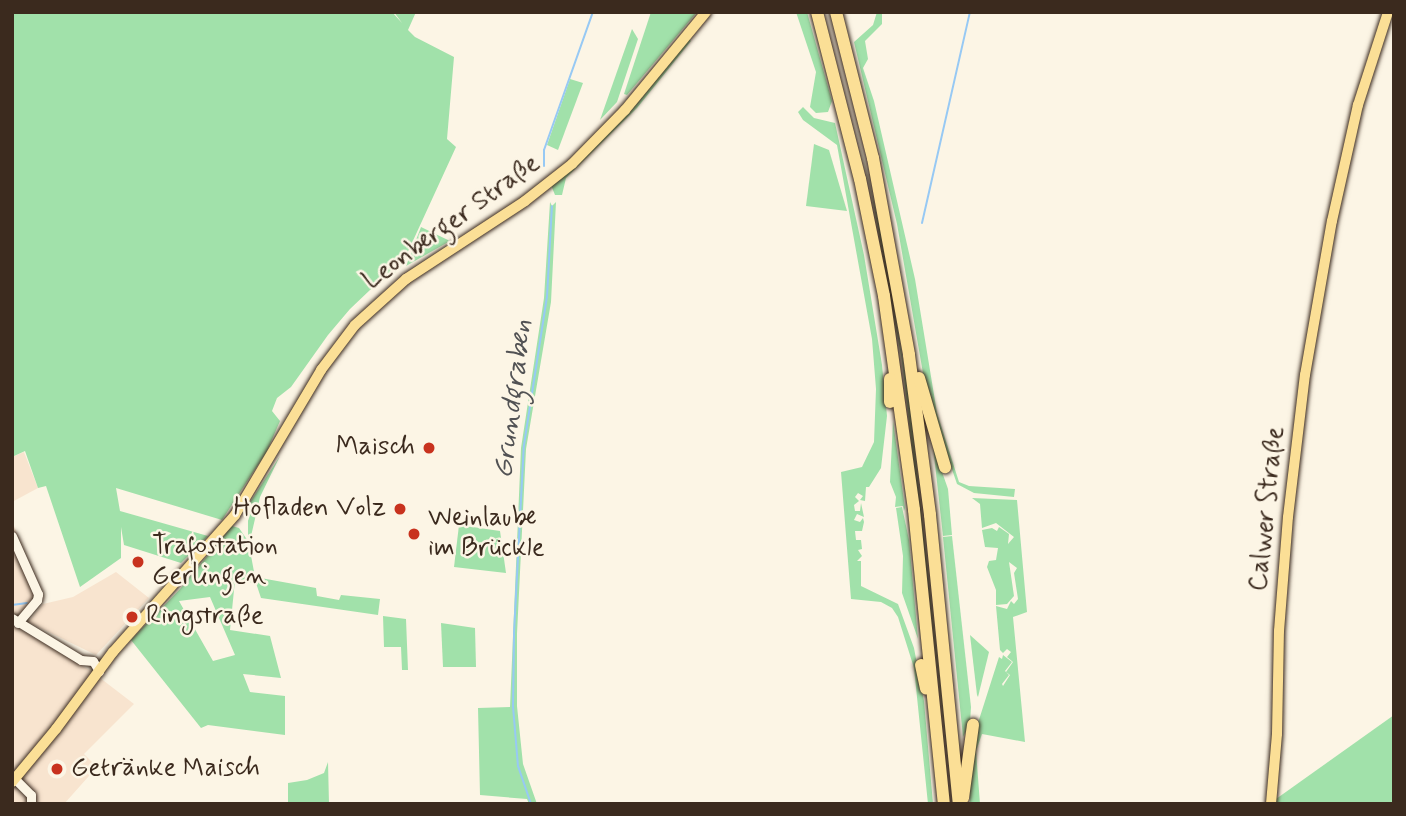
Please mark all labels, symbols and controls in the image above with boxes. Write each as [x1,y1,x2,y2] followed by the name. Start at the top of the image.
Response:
[358,148,546,298] street label: Leonberger Straße
[488,318,540,480] water label: Grundgraben
[1244,425,1292,593] street label: Calwer Straße
[336,432,415,464] place label: Maisch
[421,440,437,456] marker: Maisch
[237,493,386,525] place label: Hofladen Volz
[392,501,408,517] marker: Hofladen Volz
[428,503,544,564] place label: Weinlaube im Brückle
[406,526,422,542] marker: Weinlaube im Brückle
[152,531,278,592] place label: Trafostation Gerlingen
[130,554,146,570] marker: Trafostation Gerlingen
[146,601,264,633] place label: Ringstraße
[124,609,140,625] marker: Ringstraße
[71,753,263,785] place label: Getränke Maisch
[49,761,65,777] marker: Getränke Maisch

